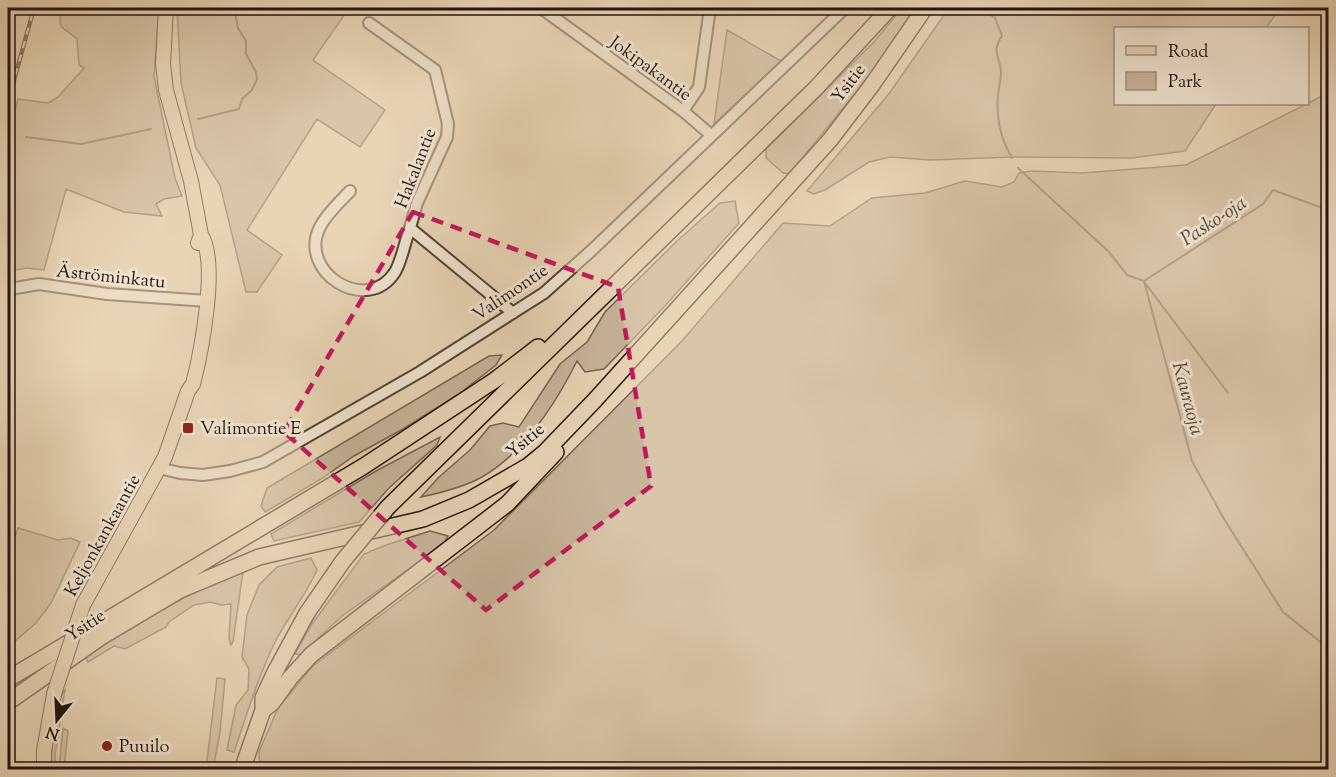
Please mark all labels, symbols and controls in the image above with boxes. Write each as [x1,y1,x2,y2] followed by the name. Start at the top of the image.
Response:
[1114,27,1309,105] legend
[602,30,696,108] street label: Jokipakantie
[1168,40,1208,66] text: Road
[826,59,873,109] street label: Ysitie
[1168,70,1203,96] text: Park
[390,125,444,213] street label: Hakalantie
[1176,190,1253,254] water label: Pasko-oja
[55,259,167,297] street label: Äströminkatu
[468,259,554,329] street label: Valimontie
[1163,359,1210,439] water label: Kauraoja
[200,417,301,443] place label: Valimontie E
[501,418,551,465] street label: Ysitie
[181,421,195,435] marker: Valimontie E
[59,470,148,602] street label: Keljonkankaantie
[61,604,111,649] street label: Ysitie
[27,690,87,750] north arrow
[43,719,63,745] text: N
[119,735,170,761] place label: Puuilo
[100,739,114,753] marker: Puuilo

